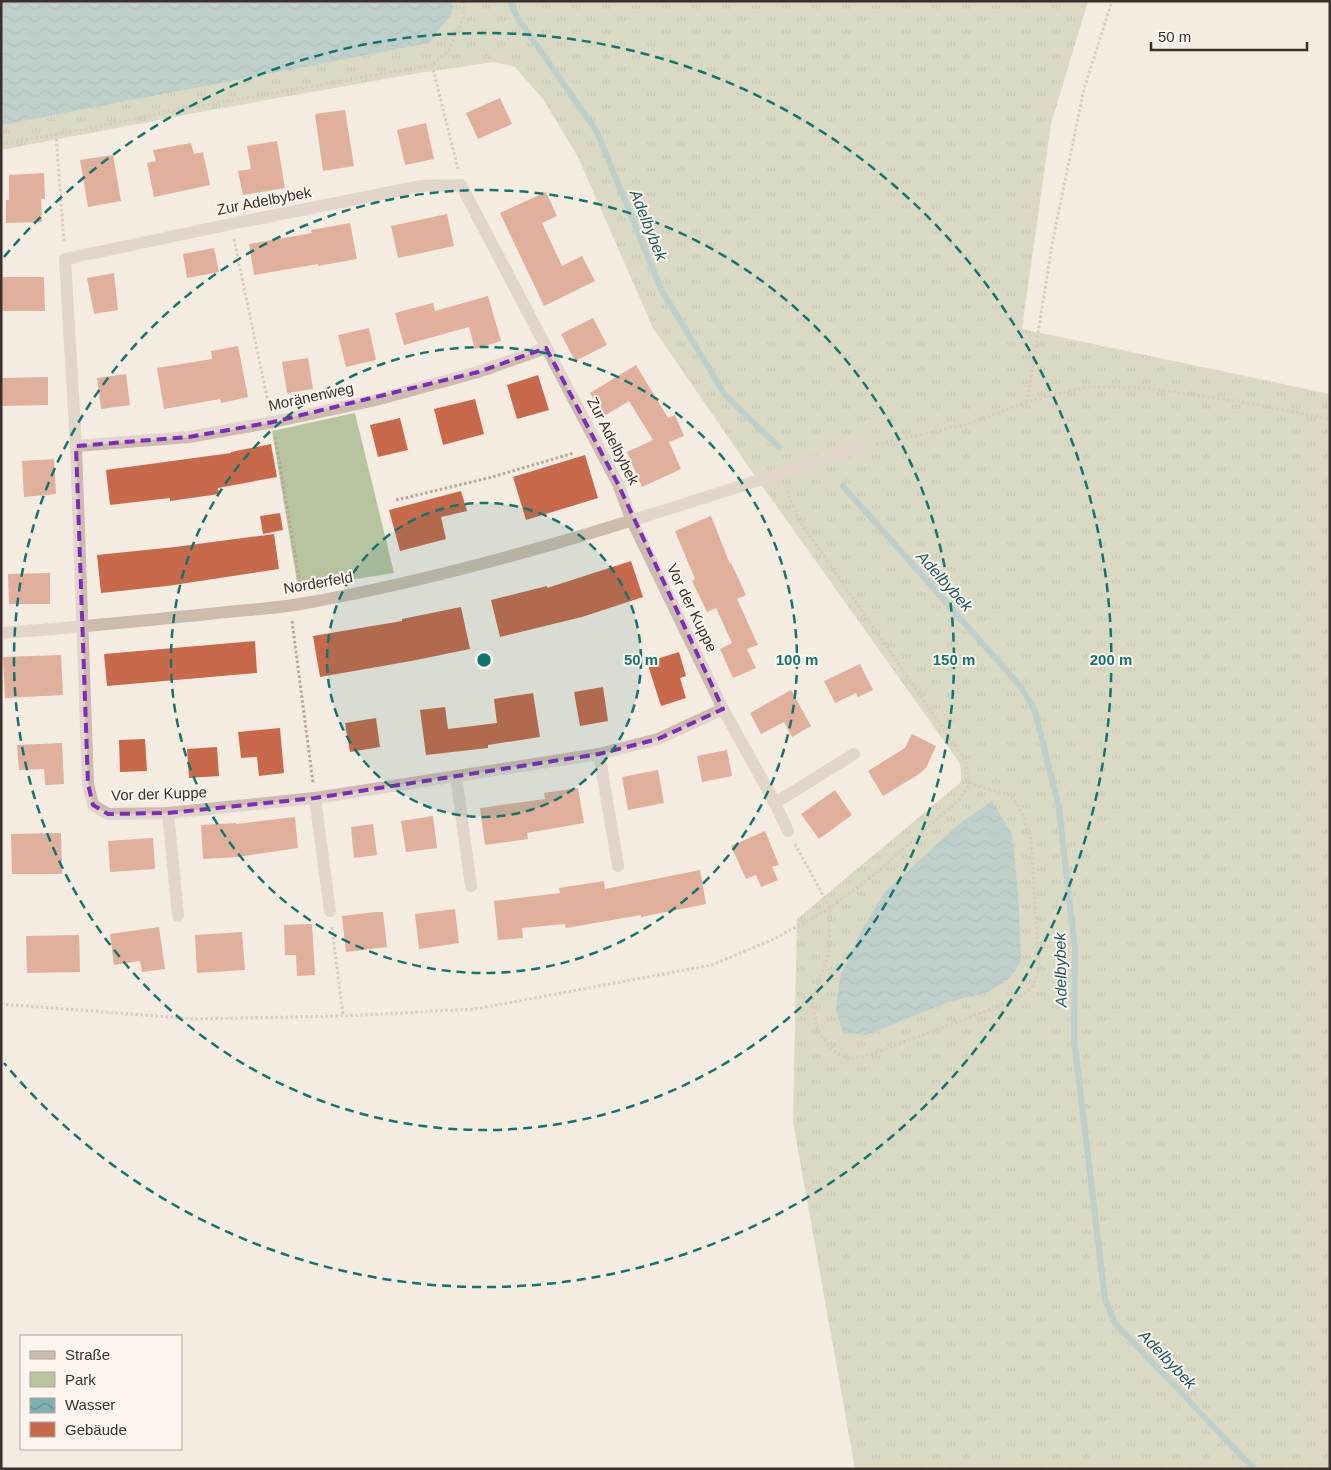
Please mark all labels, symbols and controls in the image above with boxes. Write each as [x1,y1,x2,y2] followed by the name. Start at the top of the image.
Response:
[1151,20,1307,52] scale bar
[1158,28,1191,45] text: 50 m
[215,183,313,218] street label: Zur Adelbybek
[626,186,671,264] water label: Adelbybek
[267,379,355,414] street label: Moränenweg
[584,394,643,488] street label: Zur Adelbybek
[913,547,977,616] water label: Adelbybek
[664,561,721,655] street label: Vor der Kuppe
[282,568,354,597] street label: Norderfeld
[475,651,493,669] centre of rings
[624,651,658,668] text: 50 m
[776,651,818,668] text: 100 m
[933,651,975,668] text: 150 m
[1090,651,1132,668] text: 200 m
[111,783,207,804] street label: Vor der Kuppe
[1051,931,1070,1008] water label: Adelbybek
[1135,1326,1200,1393] water label: Adelbybek
[20,1335,182,1450] legend
[65,1346,110,1363] text: Straße
[65,1371,96,1388] text: Park
[65,1396,115,1413] text: Wasser
[65,1421,127,1438] text: Gebäude

